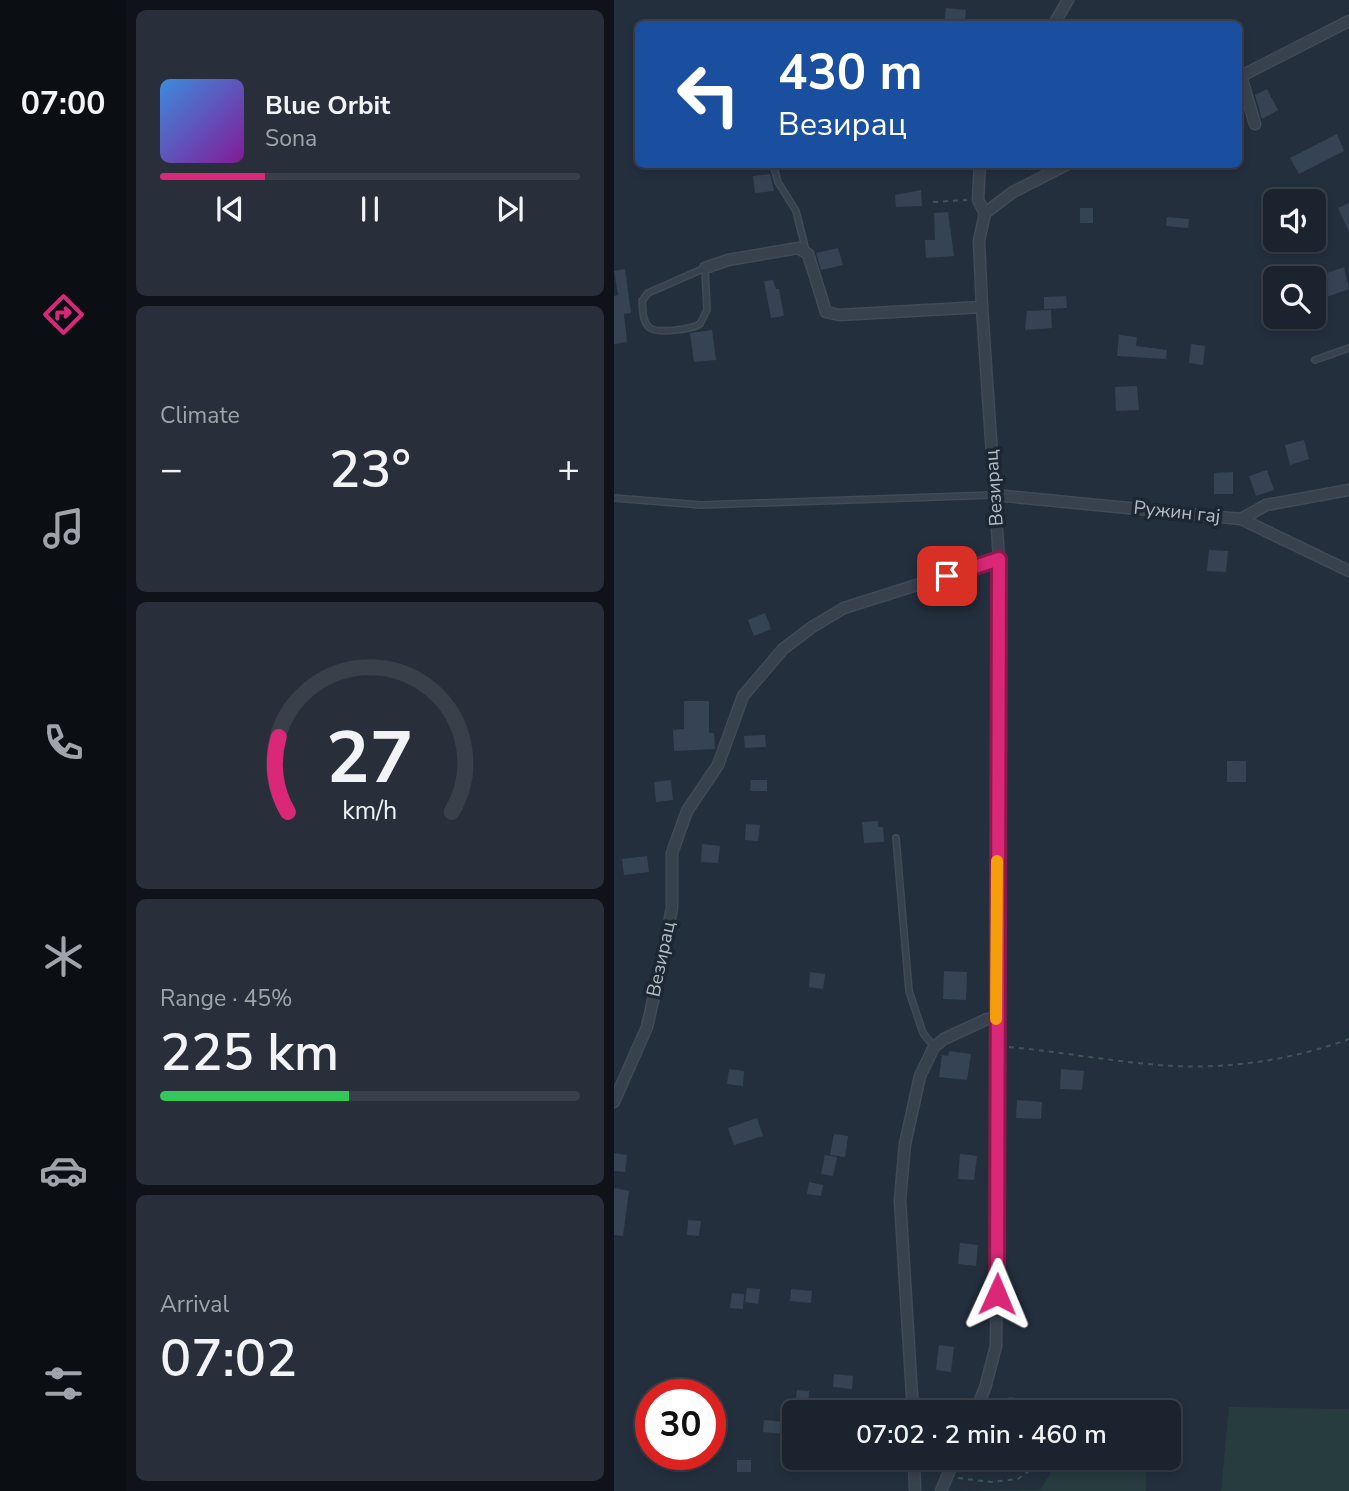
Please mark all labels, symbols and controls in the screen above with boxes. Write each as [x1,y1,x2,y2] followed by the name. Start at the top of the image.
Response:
[778,39,922,106] text: 430 m
[663,49,754,140] icon: left
[21,82,105,125] text: 07:00
[265,88,390,123] text: Blue Orbit
[778,103,907,146] text: Везирац
[265,123,317,154] text: Sona
[1263,189,1326,329] map controls
[1263,189,1326,252] button: sound
[211,190,249,228] icon: previous
[351,190,389,228] icon: pause
[491,190,529,228] icon: next
[1263,266,1326,329] button: search
[39,290,88,339] icon: directions
[160,400,240,431] text: Climate
[329,434,411,505] text: 23°
[160,444,183,495] text: −
[557,444,580,495] text: +
[978,449,1010,527] street label: Везирац
[1132,495,1222,529] street label: Ружин гај
[39,504,88,553] icon: music
[917,546,977,606] pin
[928,557,966,595] icon: arrive
[326,708,414,808] text: 27
[39,718,88,767] icon: phone
[342,793,398,827] text: km/h
[640,919,682,999] street label: Везирац
[39,932,88,981] icon: climate
[160,983,292,1014] text: Range · 45%
[160,1017,339,1088] text: 225 km
[39,1146,88,1195] icon: car
[960,1257,1034,1331] position arrow
[160,1289,229,1320] text: Arrival
[160,1323,297,1394] text: 07:02
[39,1359,88,1408] icon: filters
[635,1379,726,1470] speed limit sign: 30
[856,1417,1107,1452] text: 07:02 · 2 min · 460 m

